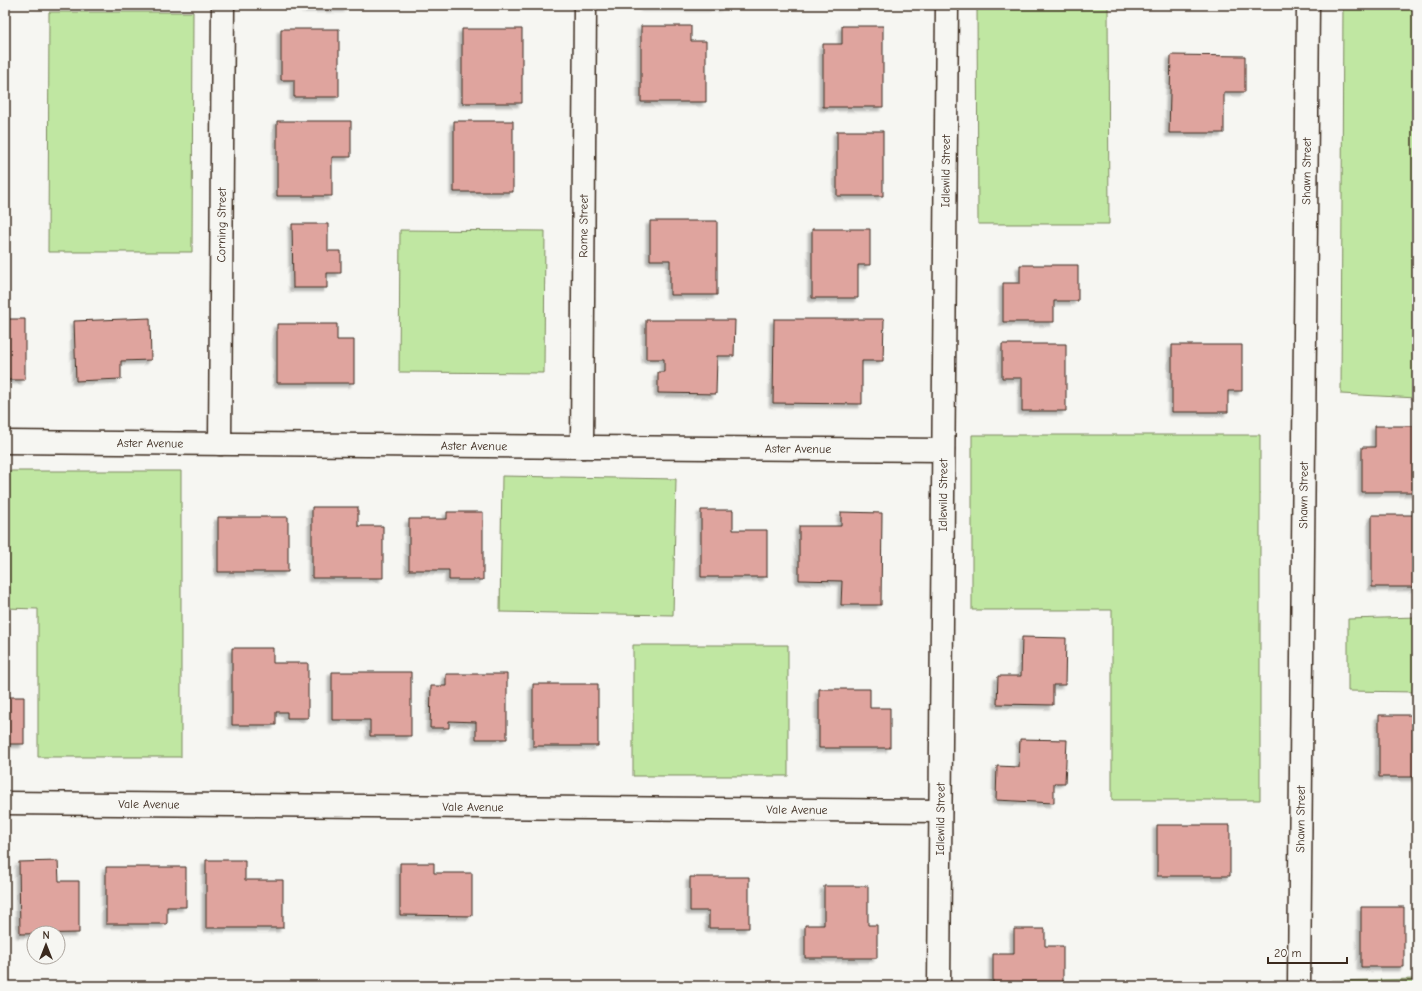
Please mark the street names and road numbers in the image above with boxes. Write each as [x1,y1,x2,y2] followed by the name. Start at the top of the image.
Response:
[938,134,953,207] street label: Idlewild Street
[1299,137,1314,205] street label: Shawn Street
[214,187,229,263] street label: Corning Street
[576,194,591,258] street label: Rome Street
[117,436,183,451] street label: Aster Avenue
[441,439,507,453] street label: Aster Avenue
[765,441,831,456] street label: Aster Avenue
[936,458,950,531] street label: Idlewild Street
[1296,461,1311,529] street label: Shawn Street
[933,782,948,855] street label: Idlewild Street
[1293,785,1308,853] street label: Shawn Street
[118,797,180,811] street label: Vale Avenue
[442,800,504,814] street label: Vale Avenue
[766,803,828,817] street label: Vale Avenue

